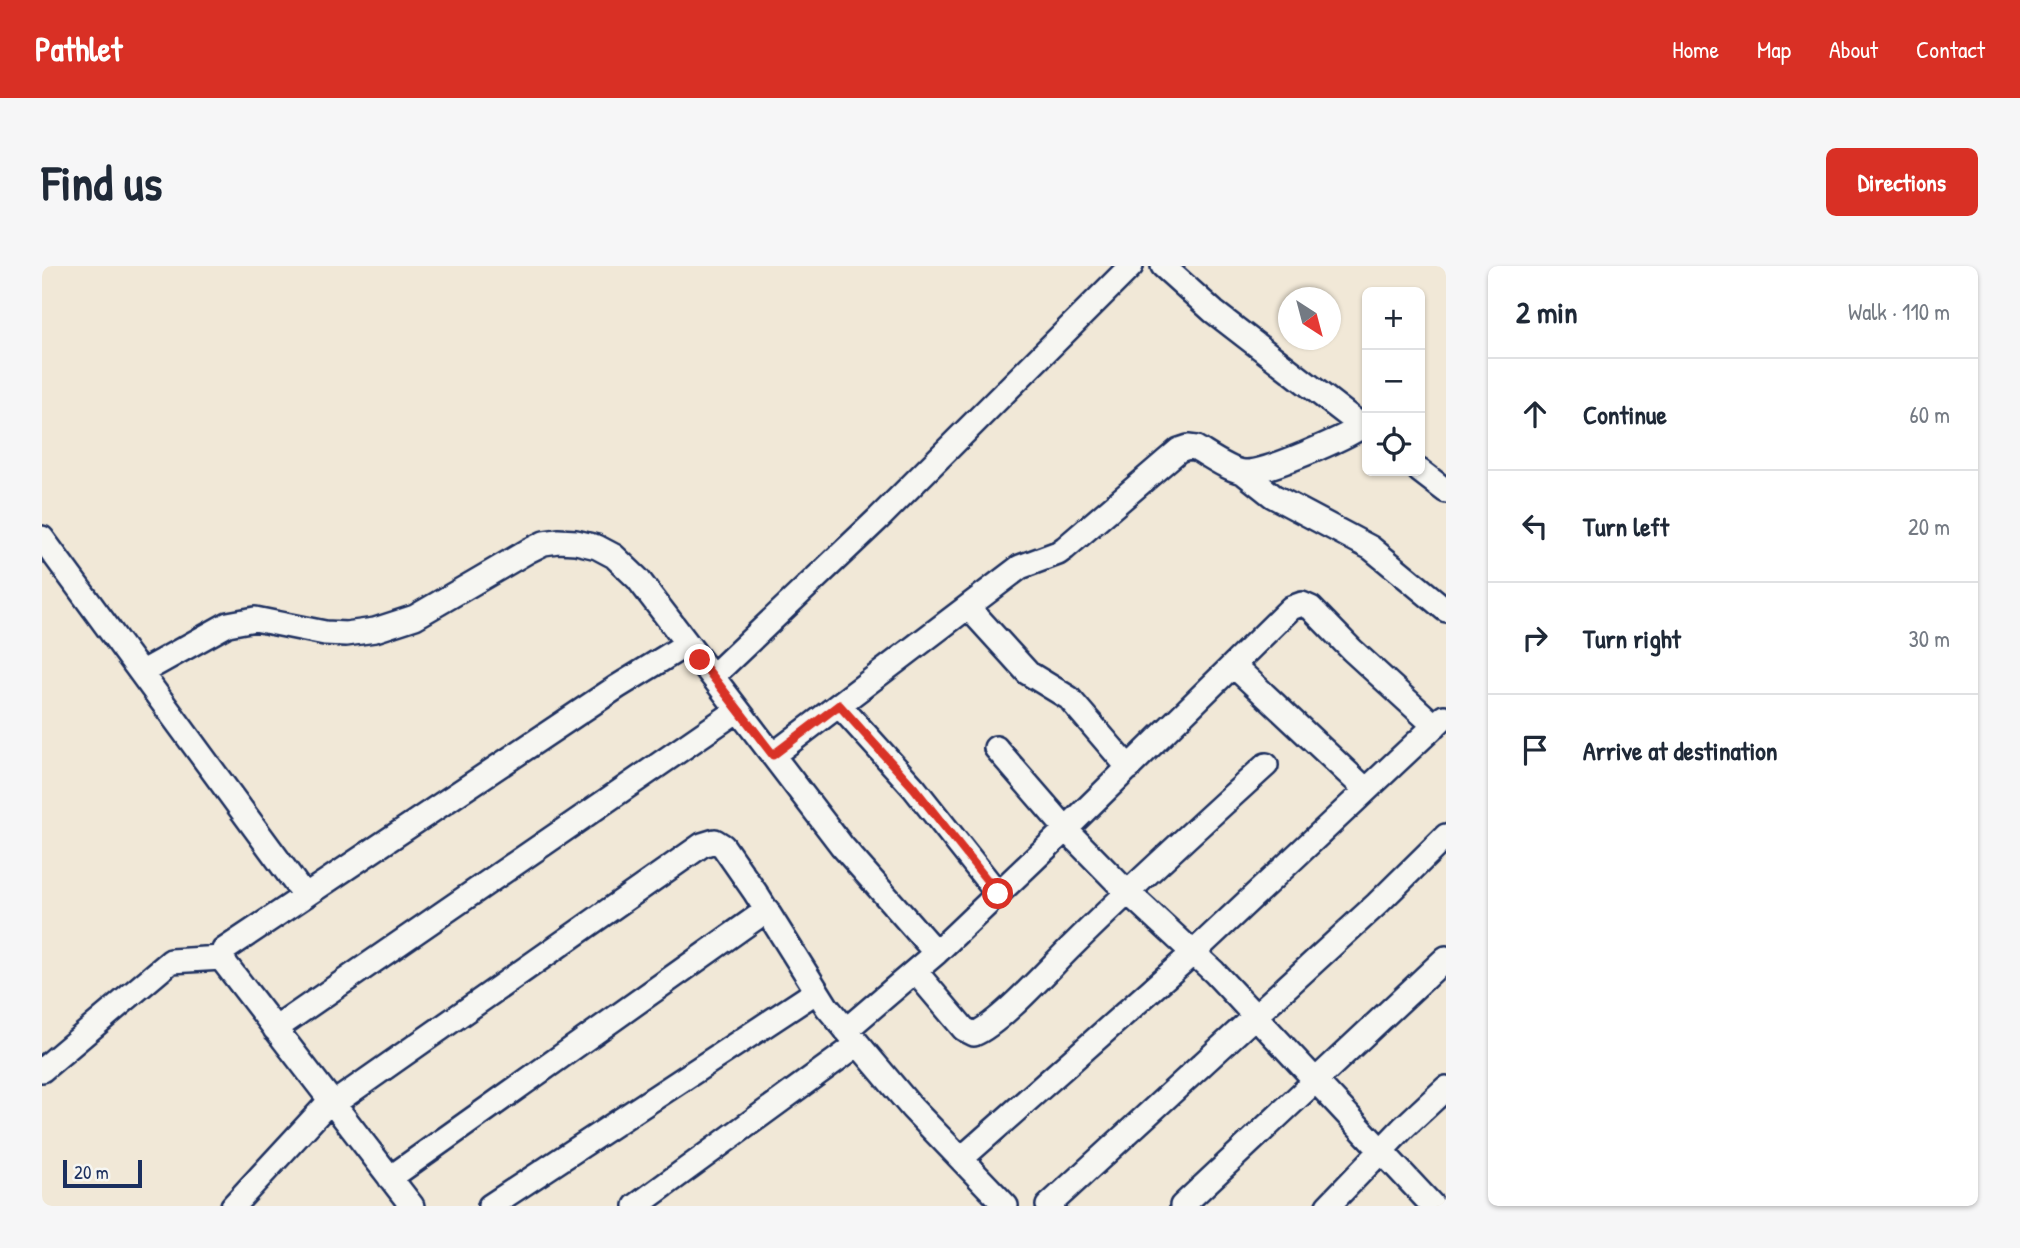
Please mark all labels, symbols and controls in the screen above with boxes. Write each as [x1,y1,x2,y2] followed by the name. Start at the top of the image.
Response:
[35,27,122,71] text: Pathlet
[1672,33,1719,65] text: Home
[1757,33,1791,65] text: Map
[1829,33,1878,65] text: About
[1916,33,1985,65] text: Contact
[1826,148,1978,216] button: Directions
[42,149,162,215] text: Find us
[1278,287,1341,350] north arrow
[1362,287,1425,476] map controls
[1362,287,1425,350] button: +
[1516,292,1578,332] text: 2 min
[1848,296,1950,327] text: Walk · 110 m
[1362,350,1425,413] button: −
[1516,395,1554,433] icon: ahead
[1583,397,1667,432] text: Continue
[1910,399,1950,430] text: 60 m
[1362,413,1425,476] button: locate
[1516,507,1554,545] icon: left
[1583,509,1669,544] text: Turn left
[1908,511,1950,542] text: 20 m
[1516,619,1554,657] icon: right
[1583,621,1681,656] text: Turn right
[1908,623,1950,654] text: 30 m
[684,644,715,675] route end
[1516,731,1554,769] icon: arrive
[1583,733,1778,768] text: Arrive at destination
[982,878,1013,909] route start
[63,1157,142,1189] scale bar
[74,1159,109,1185] text: 20 m

